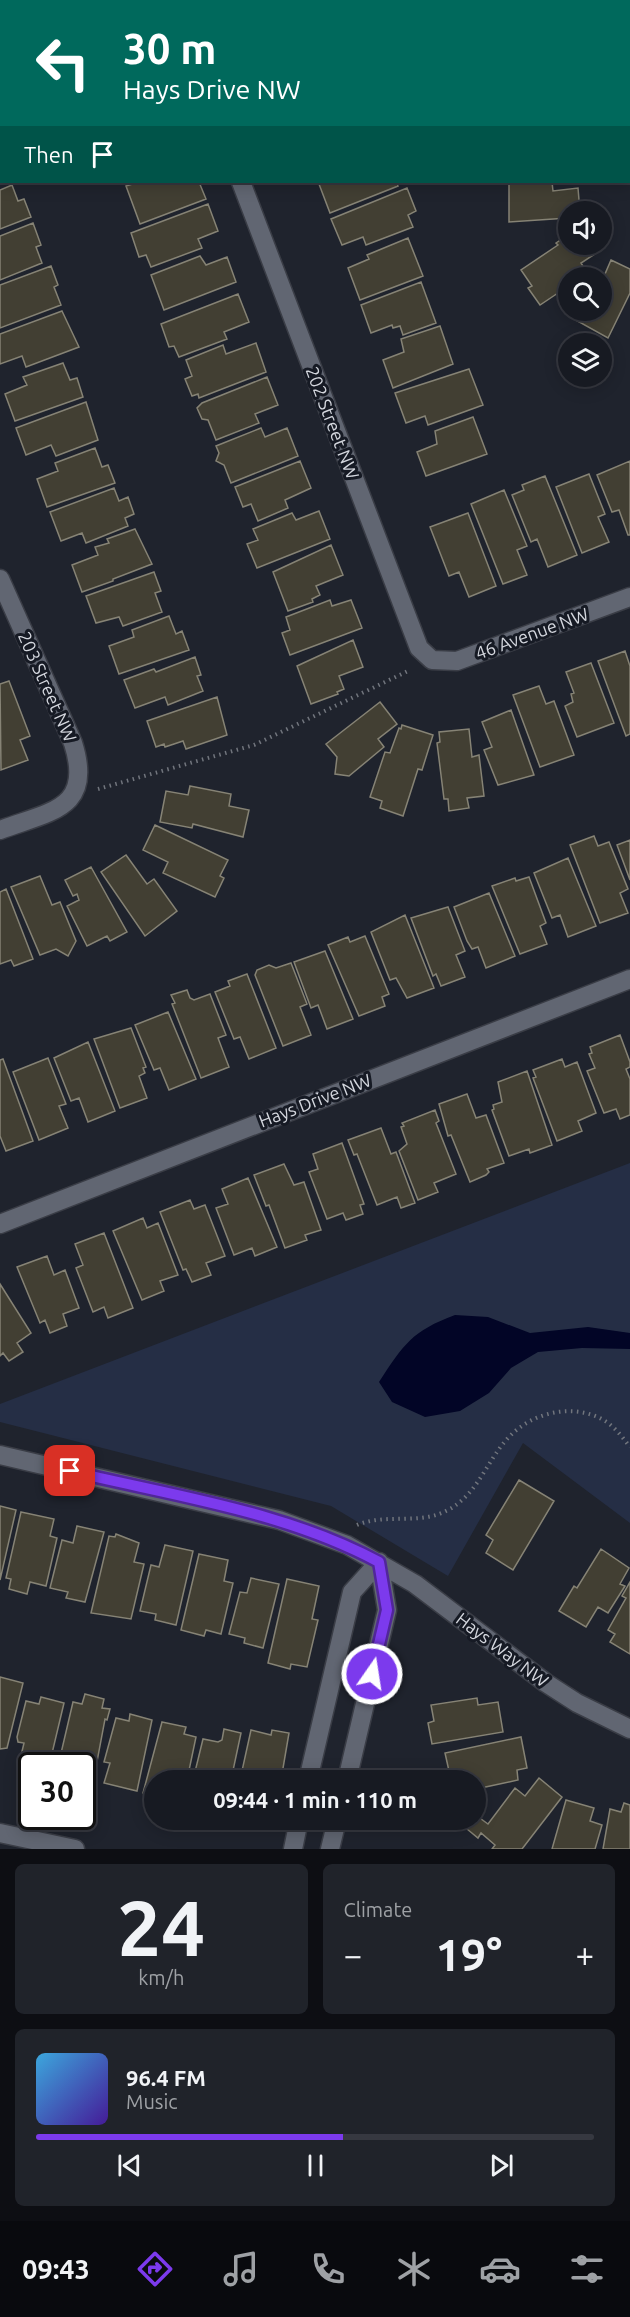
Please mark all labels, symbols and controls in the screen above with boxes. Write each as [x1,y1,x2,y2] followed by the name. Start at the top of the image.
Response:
[24,24,102,102] icon: left
[123,25,217,72] text: 30 m
[123,74,301,104] text: Hays Drive NW
[86,138,119,171] icon: arrive
[24,142,74,167] text: Then
[558,201,612,387] map controls
[558,201,612,255] button: sound
[558,267,612,321] button: search
[558,333,612,387] button: layers
[302,364,364,482] street label: 202 Street NW
[472,603,591,663] street label: 46 Avenue NW
[15,628,81,745] street label: 203 Street NW
[256,1069,374,1131] street label: Hays Drive NW
[44,1445,95,1496] pin
[53,1454,86,1487] icon: arrive
[453,1608,553,1691] street label: Hays Way NW
[340,1642,404,1706] position arrow
[18,1752,96,1830] speed limit sign: 30
[213,1787,417,1812] text: 09:44 · 1 min · 110 m
[117,1883,205,1971] text: 24
[344,1898,412,1921] text: Climate
[435,1929,502,1980] text: 19°
[344,1936,362,1973] text: −
[575,1936,594,1973] text: +
[138,1966,184,1989] text: km/h
[126,2065,206,2090] text: 96.4 FM
[126,2090,178,2113] text: Music
[113,2149,146,2182] icon: previous
[299,2149,332,2182] icon: pause
[485,2149,518,2182] icon: next
[134,2248,176,2290] icon: directions
[220,2248,262,2290] icon: music
[307,2248,349,2290] icon: phone
[393,2248,435,2290] icon: climate
[479,2248,521,2290] icon: car
[566,2248,608,2290] icon: filters
[22,2254,90,2284] text: 09:43

